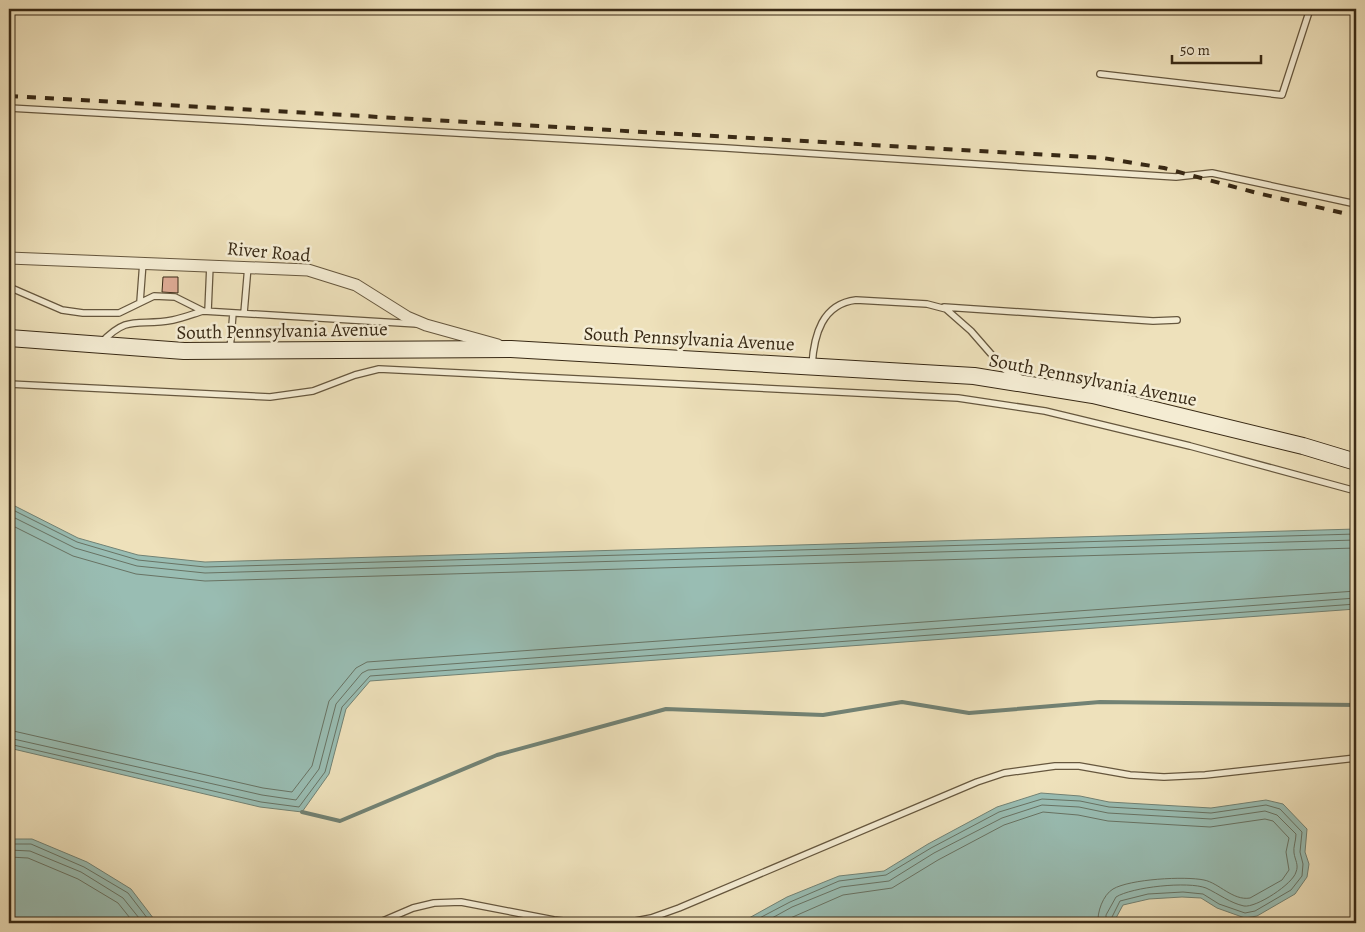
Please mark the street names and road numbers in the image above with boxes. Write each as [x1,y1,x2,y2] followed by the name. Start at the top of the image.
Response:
[226,235,313,269] street label: River Road
[176,316,388,346] street label: South Pennsylvania Avenue
[583,320,795,358] street label: South Pennsylvania Avenue
[987,347,1199,413] street label: South Pennsylvania Avenue

